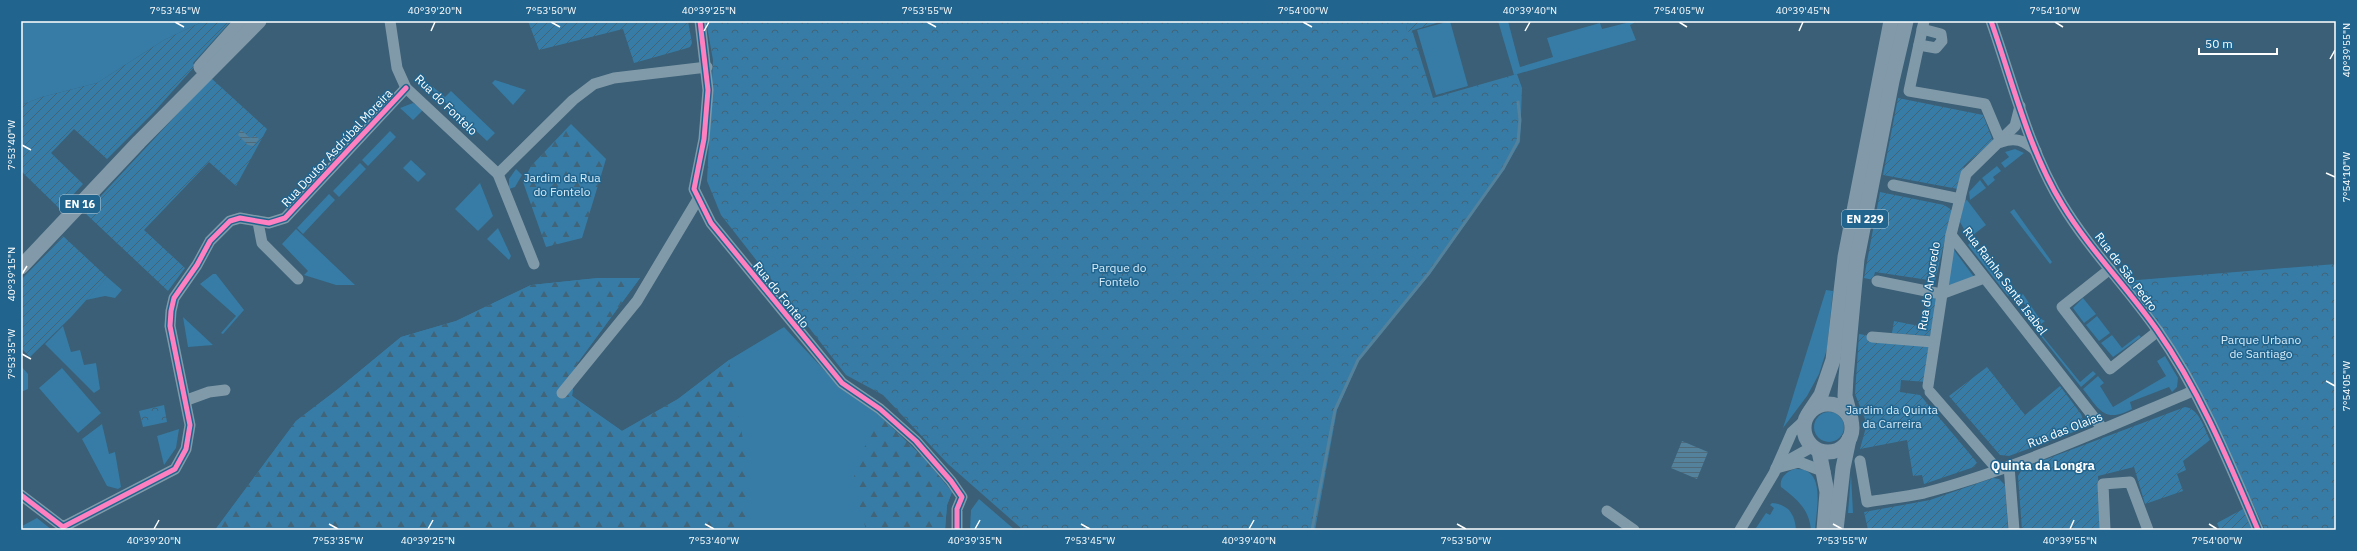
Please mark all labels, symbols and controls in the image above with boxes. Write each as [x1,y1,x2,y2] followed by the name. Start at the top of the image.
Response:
[150,4,200,17] text: 7°53'45"W
[408,4,462,17] text: 40°39'20"N
[526,4,576,17] text: 7°53'50"W
[682,4,736,17] text: 40°39'25"N
[902,4,952,17] text: 7°53'55"W
[1278,4,1328,17] text: 7°54'00"W
[1503,4,1557,17] text: 40°39'40"N
[1654,4,1704,17] text: 7°54'05"W
[1776,4,1830,17] text: 40°39'45"N
[2030,4,2080,17] text: 7°54'10"W
[2340,23,2353,77] text: 40°39'55"N
[2199,30,2277,56] scale bar
[2205,36,2233,51] text: 50 m
[412,71,481,138] street label: Rua do Fontelo
[278,85,396,210] street label: Rua Doutor Asdrúbal Moreira
[5,120,18,170] text: 7°53'40"W
[2340,152,2353,202] text: 7°54'10"W
[523,170,601,199] park label: Jardim da Rua do Fontelo
[60,195,100,213] road number: EN 16
[1842,210,1888,228] road number: EN 229
[1960,224,2051,338] street label: Rua Rainha Santa Isabel
[2092,229,2161,314] street label: Rua de São Pedro
[1914,240,1943,331] street label: Rua do Arvoredo
[5,247,18,301] text: 40°39'15"N
[750,259,813,331] street label: Rua do Fontelo
[1092,260,1147,289] park label: Parque do Fontelo
[5,329,18,379] text: 7°53'35"W
[2221,332,2302,361] park label: Parque Urbano de Santiago
[2340,361,2353,411] text: 7°54'05"W
[1846,402,1939,431] park label: Jardim da Quinta da Carreira
[2025,408,2105,451] street label: Rua das Olaias
[1991,457,2095,474] district label: Quinta da Longra
[127,534,181,547] text: 40°39'20"N
[313,534,363,547] text: 7°53'35"W
[401,534,455,547] text: 40°39'25"N
[689,534,739,547] text: 7°53'40"W
[948,534,1002,547] text: 40°39'35"N
[1065,534,1115,547] text: 7°53'45"W
[1222,534,1276,547] text: 40°39'40"N
[1441,534,1491,547] text: 7°53'50"W
[1817,534,1867,547] text: 7°53'55"W
[2043,534,2097,547] text: 40°39'55"N
[2192,534,2242,547] text: 7°54'00"W

